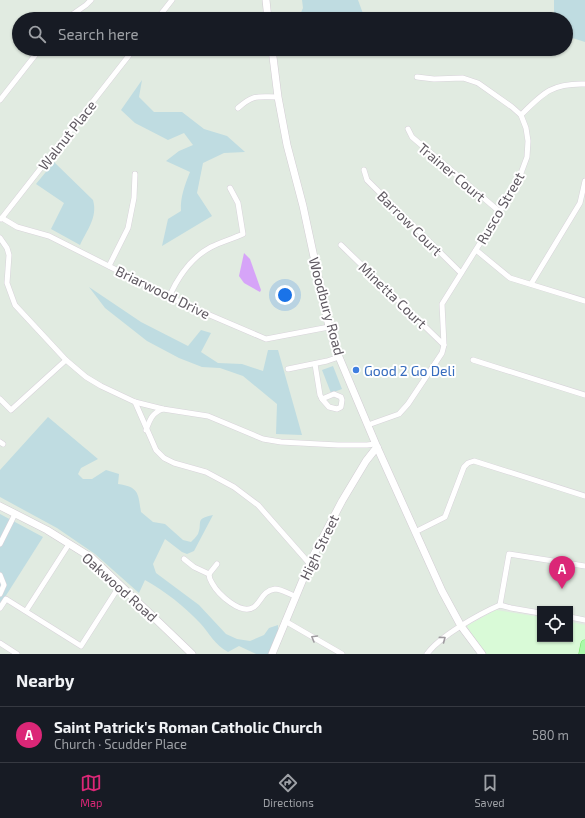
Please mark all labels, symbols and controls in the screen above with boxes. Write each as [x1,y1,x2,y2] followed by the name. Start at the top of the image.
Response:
[12,12,573,56] search box
[26,23,48,45] icon: search
[58,25,139,43] text: Search here
[34,97,100,173] street label: Walnut Place
[415,139,489,205] street label: Trainer Court
[473,169,527,247] street label: Rusco Street
[374,187,446,259] street label: Barrow Court
[306,255,348,357] street label: Woodbury Road
[356,258,430,332] street label: Minetta Court
[113,262,213,322] street label: Briarwood Drive
[275,285,295,305] your location
[364,362,455,379] place label: Good 2 Go Deli
[351,365,361,375] marker: Good 2 Go Deli
[296,511,342,583] street label: High Street
[79,549,161,625] street label: Oakwood Road
[549,556,575,589] pin: A
[537,606,573,642] map controls
[537,606,573,642] button: locate
[310,635,318,642] one-way arrow
[438,636,445,643] one-way arrow
[16,670,74,690] text: Nearby
[54,718,322,736] text: Saint Patrick's Roman Catholic Church
[25,727,33,743] text: A
[532,727,569,743] text: 580 m
[54,736,187,752] text: Church · Scudder Place
[80,772,102,809] tab: Map
[263,772,314,809] tab: Directions
[474,772,505,809] tab: Saved

